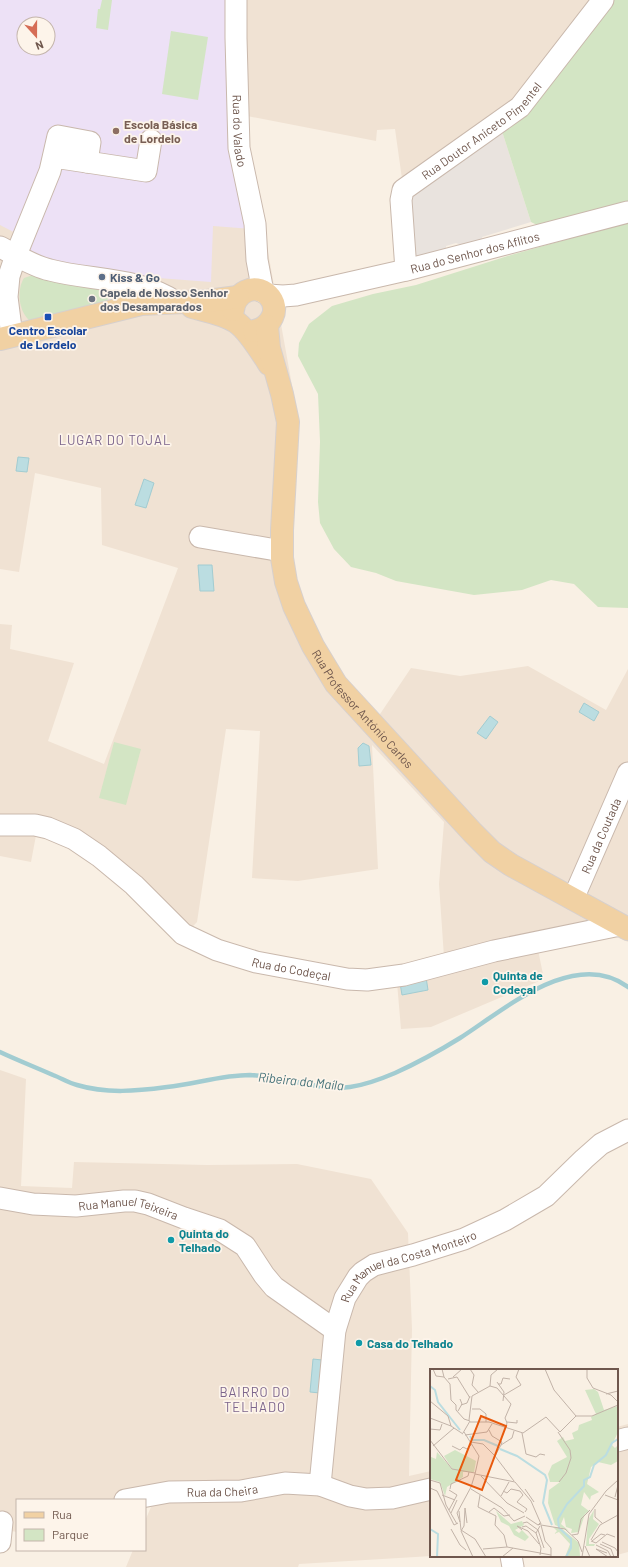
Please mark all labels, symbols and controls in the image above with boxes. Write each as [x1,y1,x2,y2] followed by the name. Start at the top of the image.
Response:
[16,16,56,56] north arrow
[34,38,46,53] text: N
[419,79,544,182] street label: Rua Doutor Aniceto Pimentel
[231,95,250,168] street label: Rua do Valado
[124,117,197,145] place label: Escola Básica de Lordelo
[111,126,121,136] marker: Escola Básica de Lordelo
[409,228,541,276] street label: Rua do Senhor dos Aflitos
[110,270,160,284] place label: Kiss & Go
[97,272,107,282] marker: Kiss & Go
[100,285,229,313] place label: Capela de Nosso Senhor dos Desamparados
[87,294,97,304] marker: Capela de Nosso Senhor dos Desamparados
[43,312,53,322] marker: Centro Escolar de Lordelo
[9,323,88,351] place label: Centro Escolar de Lordelo
[59,432,171,448] district label: LUGAR DO TOJAL
[310,647,417,771] street label: Rua Professor António Carlos
[578,796,623,876] street label: Rua da Coutada
[250,954,332,983] street label: Rua do Codeçal
[493,968,543,996] place label: Quinta de Codeçal
[480,977,490,987] marker: Quinta de Codeçal
[257,1069,345,1093] water label: Ribeira da Maíla
[77,1194,180,1222] street label: Rua Manuel Teixeira
[179,1226,229,1254] place label: Quinta do Telhado
[337,1227,479,1304] street label: Rua Manuel da Costa Monteiro
[166,1235,176,1245] marker: Quinta do Telhado
[367,1336,453,1350] place label: Casa do Telhado
[354,1338,364,1348] marker: Casa do Telhado
[430,1369,618,1557] inset map
[220,1384,290,1415] district label: BAIRRO DO TELHADO
[187,1481,259,1499] street label: Rua da Cheira
[16,1499,146,1551] legend
[52,1507,72,1521] text: Rua
[52,1527,89,1541] text: Parque

